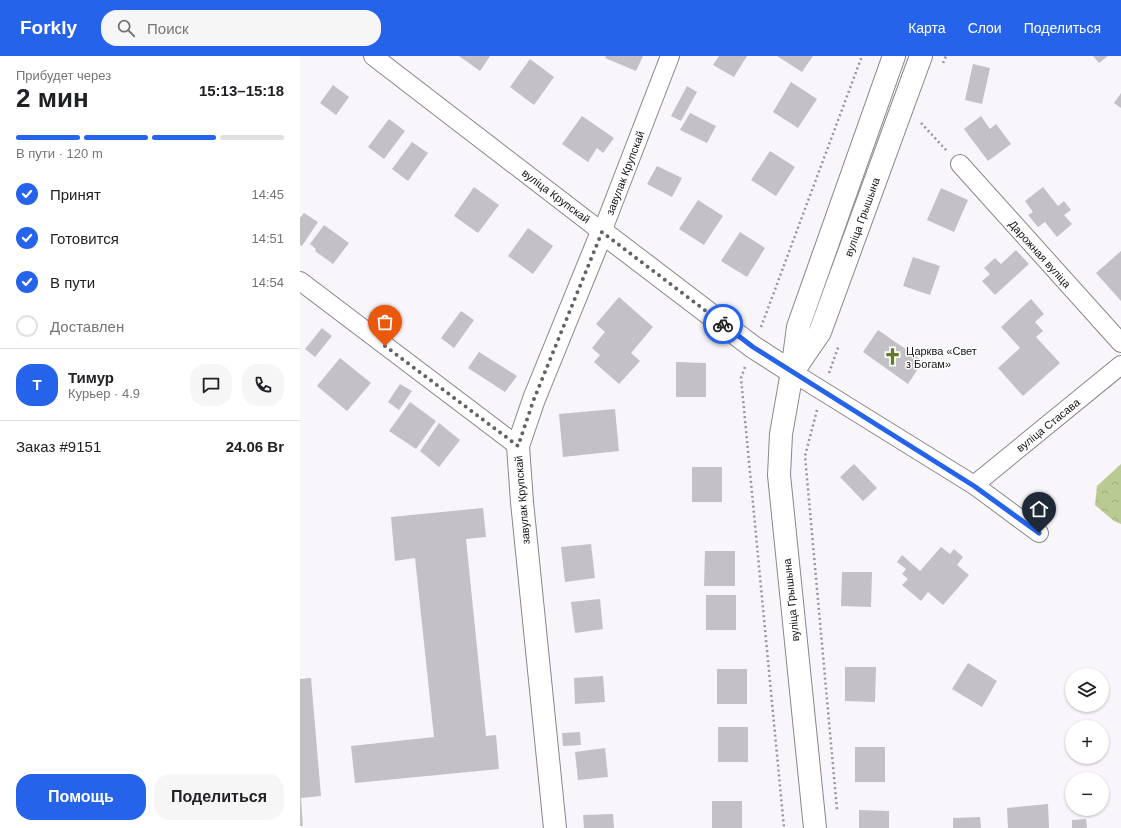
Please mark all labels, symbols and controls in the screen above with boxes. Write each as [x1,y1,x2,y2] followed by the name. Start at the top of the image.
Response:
[101,10,381,46] search box
[20,17,77,38] text: Forkly
[115,17,137,39] icon: search
[147,20,189,37] text: Поиск
[908,20,946,36] text: Карта
[968,20,1002,36] text: Слои
[1024,20,1101,36] text: Поделиться
[16,68,111,83] text: Прибудет через
[199,82,284,99] text: 15:13–15:18
[16,83,89,113] text: 2 мин
[603,129,647,217] street label: завулак Крупскай
[16,146,103,161] text: В пути · 120 m
[520,167,592,225] street label: вуліца Крупскай
[842,175,882,258] street label: вуліца Грышына
[16,183,38,205] icon: check
[50,186,101,203] text: Принят
[251,187,284,202] text: 14:45
[1007,218,1074,291] street label: Дарожная вуліца
[16,227,38,249] icon: check
[50,230,119,247] text: Готовится
[251,231,284,246] text: 14:51
[16,271,38,293] icon: check
[50,274,95,291] text: В пути
[251,275,284,290] text: 14:54
[703,304,743,344] courier
[368,305,402,346] pin
[374,311,396,333] icon: bag
[712,313,734,335] icon: bike
[50,318,124,335] text: Доставлен
[906,345,977,370] place label: Царква «Свет з Богам»
[883,347,903,367] church icon: Царква «Свет з Богам»
[190,364,232,406] button: chat
[242,364,284,406] button: phone
[68,369,114,386] text: Тимур
[32,376,42,393] text: Т
[68,386,140,401] text: Курьер · 4.9
[1014,395,1083,454] street label: вуліца Стасава
[16,438,101,455] text: Заказ #9151
[226,438,284,455] text: 24.06 Br
[512,455,532,545] street label: завулак Крупскай
[1022,492,1056,533] pin
[1028,498,1050,520] icon: home
[781,557,801,642] street label: вуліца Грышына
[1065,668,1109,816] map controls
[1065,668,1109,712] button: layers
[1065,720,1109,764] button: +
[1065,772,1109,816] button: −
[16,774,146,820] button: Помощь
[154,774,284,820] button: Поделиться

